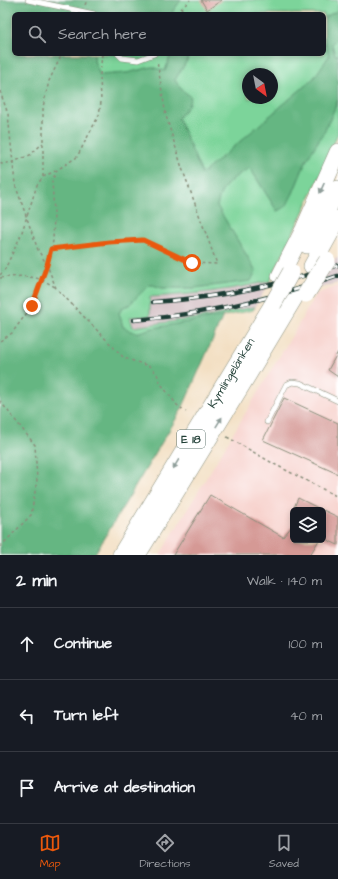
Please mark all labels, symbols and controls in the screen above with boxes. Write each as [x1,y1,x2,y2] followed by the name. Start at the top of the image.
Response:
[12,12,326,56] search box
[26,23,48,45] icon: search
[58,24,147,45] text: Search here
[242,68,278,104] north arrow
[319,182,325,193] one-way arrow
[183,254,201,272] route start
[23,297,41,315] route end
[204,335,260,412] street label: Kymlingelänken
[216,416,223,428] one-way arrow
[177,430,205,448] road number: E 18
[172,459,180,469] one-way arrow
[290,507,326,543] map controls
[290,507,326,543] button: layers
[16,569,57,593] text: 2 min
[247,572,322,590] text: Walk · 140 m
[16,633,38,655] icon: ahead
[54,633,112,654] text: Continue
[289,635,322,653] text: 100 m
[16,705,38,727] icon: left
[54,705,118,726] text: Turn left
[290,707,322,725] text: 40 m
[16,777,38,799] icon: arrive
[54,777,195,798] text: Arrive at destination
[39,832,61,871] tab: Map
[139,832,191,871] tab: Directions
[269,832,299,871] tab: Saved

